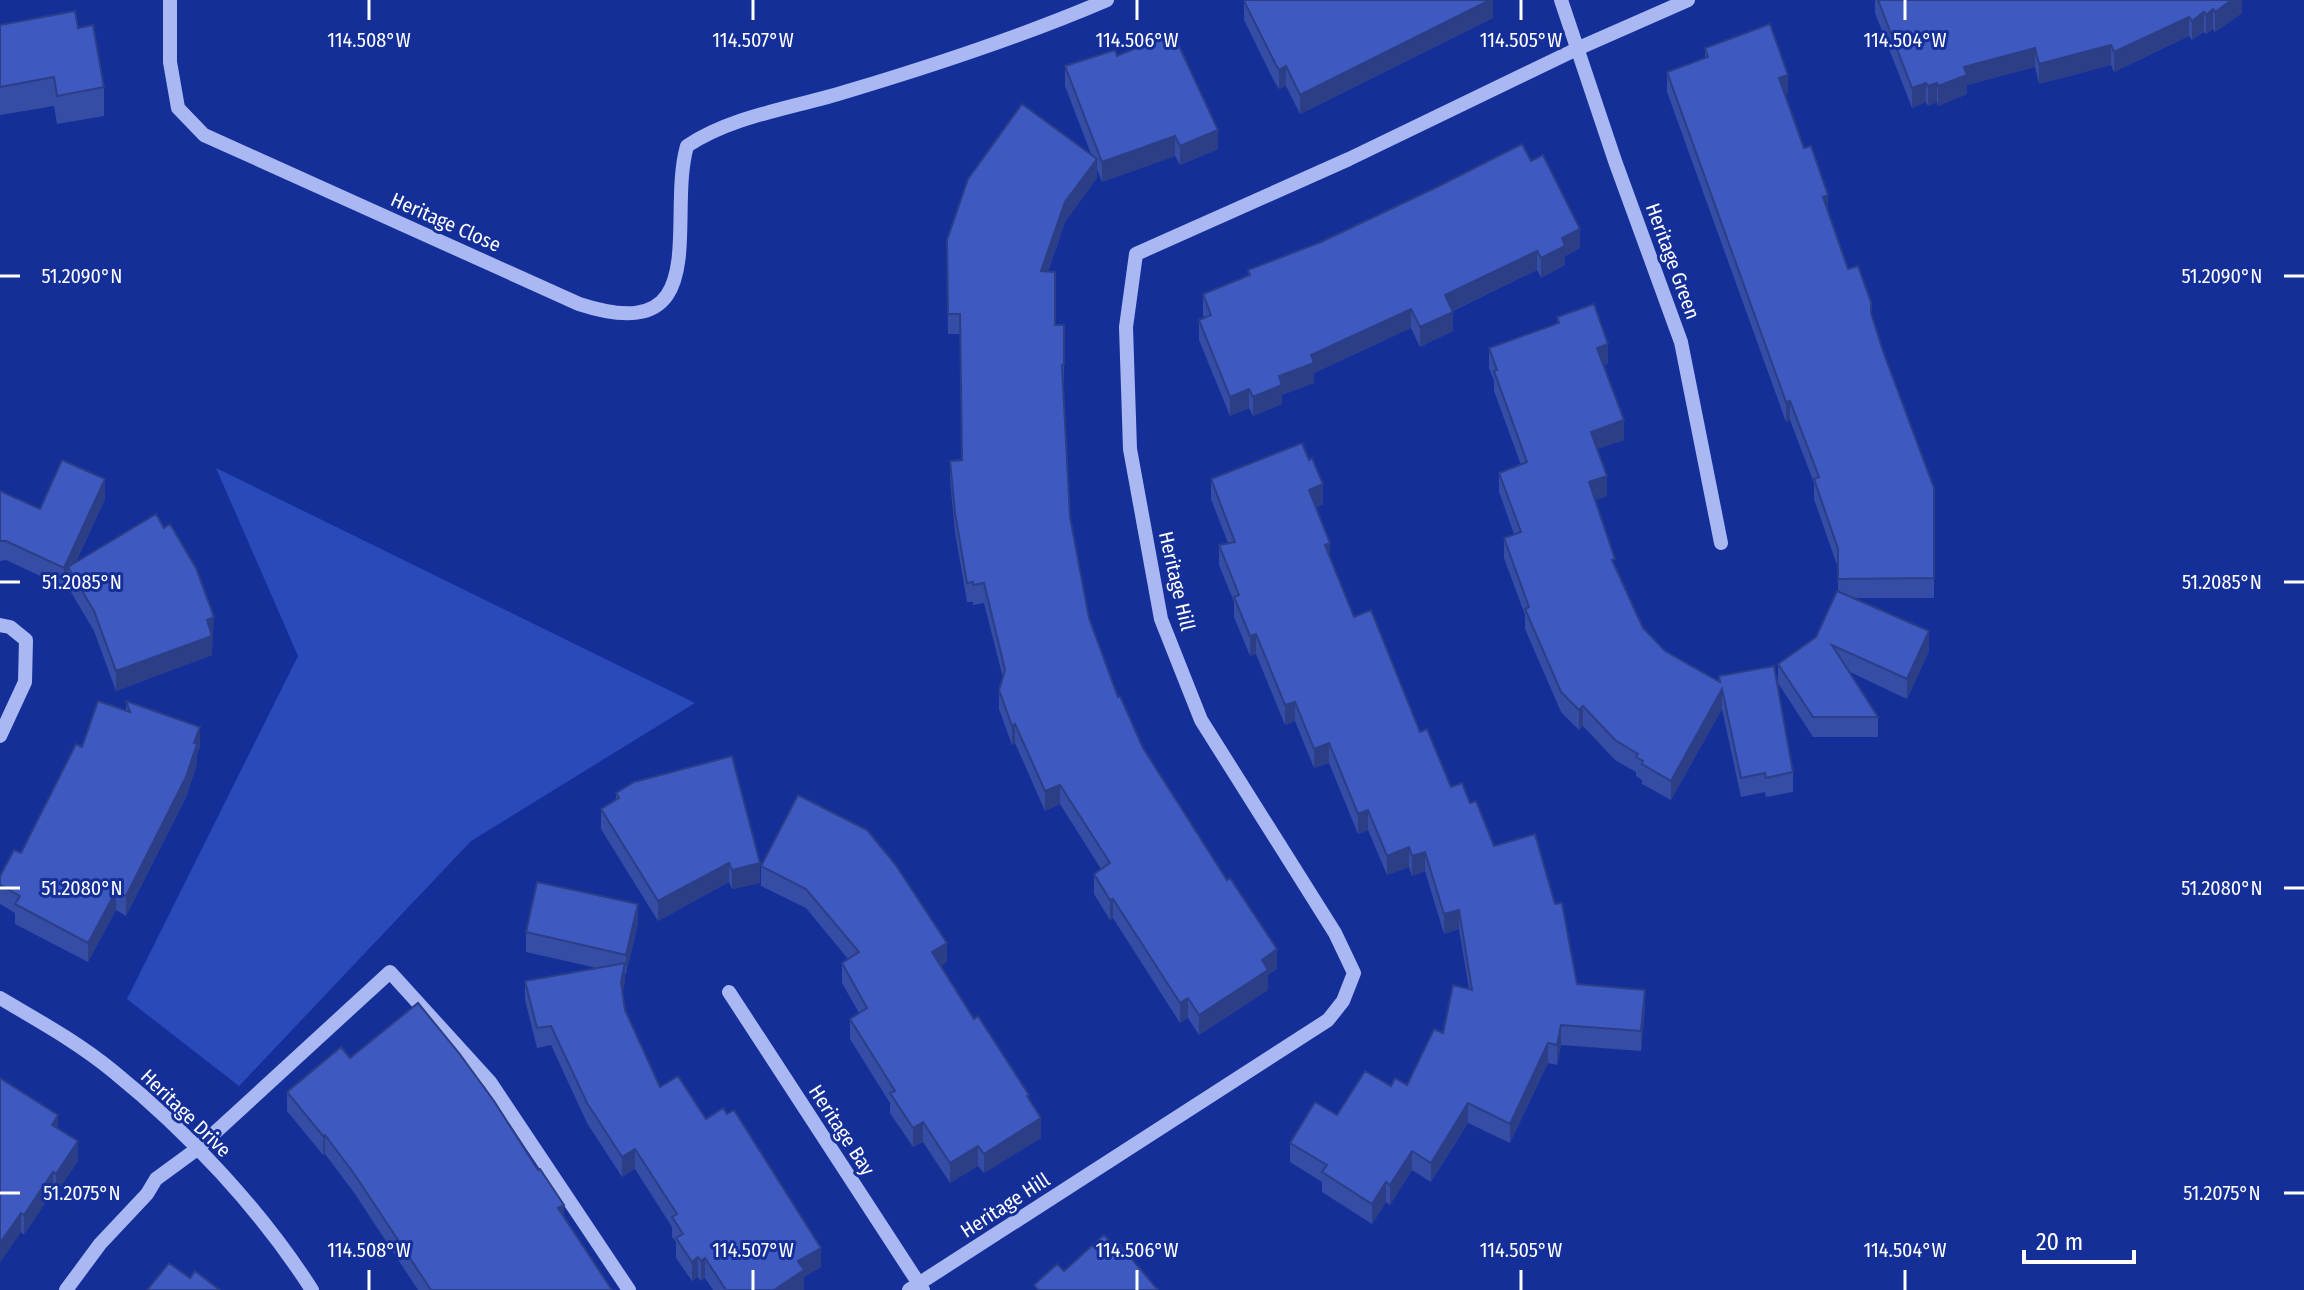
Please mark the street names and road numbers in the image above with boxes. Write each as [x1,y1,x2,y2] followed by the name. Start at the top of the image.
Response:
[387,187,505,257] street label: Heritage Close
[1641,200,1705,322] street label: Heritage Green
[1154,529,1200,633] street label: Heritage Hill
[136,1064,236,1162] street label: Heritage Drive
[804,1080,880,1180] street label: Heritage Bay
[956,1167,1054,1243] street label: Heritage Hill

